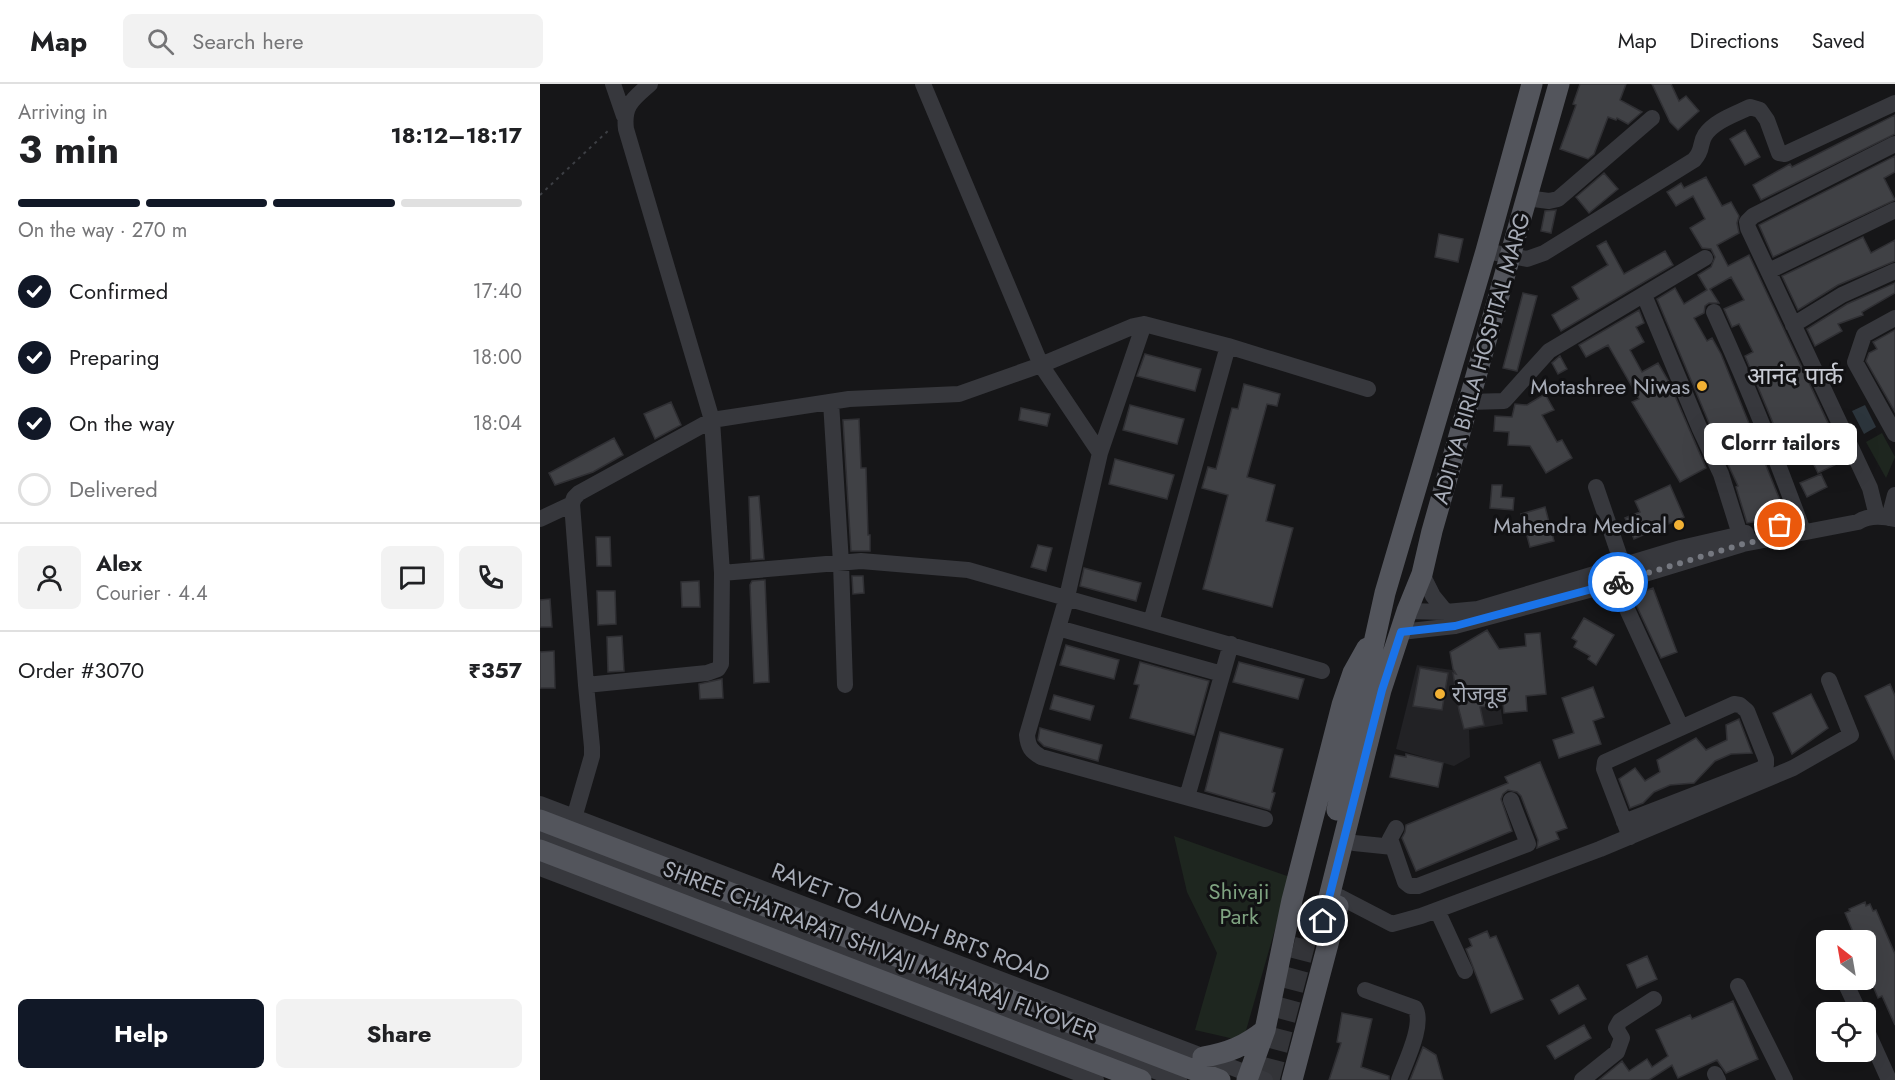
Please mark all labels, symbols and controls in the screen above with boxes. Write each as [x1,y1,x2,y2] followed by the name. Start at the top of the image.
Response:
[123,14,543,68] search box
[30,21,87,62] text: Map
[144,25,177,58] icon: search
[192,25,304,57] text: Search here
[1618,26,1657,56] text: Map
[1690,26,1779,56] text: Directions
[1812,26,1865,56] text: Saved
[18,98,108,127] text: Arriving in
[391,119,522,151] text: 18:12–18:17
[18,121,119,178] text: 3 min
[1424,208,1538,508] street label: ADITYA BIRLA HOSPITAL MARG
[18,216,187,245] text: On the way · 270 m
[18,275,51,308] icon: check
[69,275,168,307] text: Confirmed
[473,277,522,306] text: 17:40
[18,341,51,374] icon: check
[69,341,160,373] text: Preparing
[472,343,522,372] text: 18:00
[1747,358,1844,393] district label: आनंद पार्क
[1530,370,1690,402] place label: Motashree Niwas
[1695,379,1709,393] marker: Motashree Niwas
[18,407,51,440] icon: check
[69,407,174,439] text: On the way
[472,409,522,438] text: 18:04
[1704,423,1856,465] callout: Clorrr tailors
[1721,429,1840,458] text: Clorrr tailors
[69,473,158,505] text: Delivered
[1754,499,1805,550] pin
[1763,508,1796,541] icon: bag
[1493,509,1667,541] place label: Mahendra Medical
[1672,518,1686,532] marker: Mahendra Medical
[18,546,81,609] button: person
[381,546,444,609] button: chat
[459,546,522,609] button: phone
[96,547,142,579] text: Alex
[1588,552,1648,612] courier
[1602,566,1635,599] icon: bike
[96,579,208,608] text: Courier · 4.4
[18,654,144,686] text: Order #3070
[468,654,522,686] text: ₹357
[1452,678,1507,710] place label: रोजवूड
[1433,687,1447,701] marker: रोजवूड
[658,852,1102,1048] street label: SHREE CHATRAPATI SHIVAJI MAHARAJ FLYOVER
[767,854,1055,990] street label: RAVET TO AUNDH BRTS ROAD
[1209,875,1269,932] park label: Shivaji Park
[1297,895,1348,946] pin
[1306,904,1339,937] icon: home
[1816,930,1876,990] north arrow
[1816,930,1876,1062] map controls
[18,999,264,1068] button: Help
[276,999,522,1068] button: Share
[1816,1002,1876,1062] button: locate

